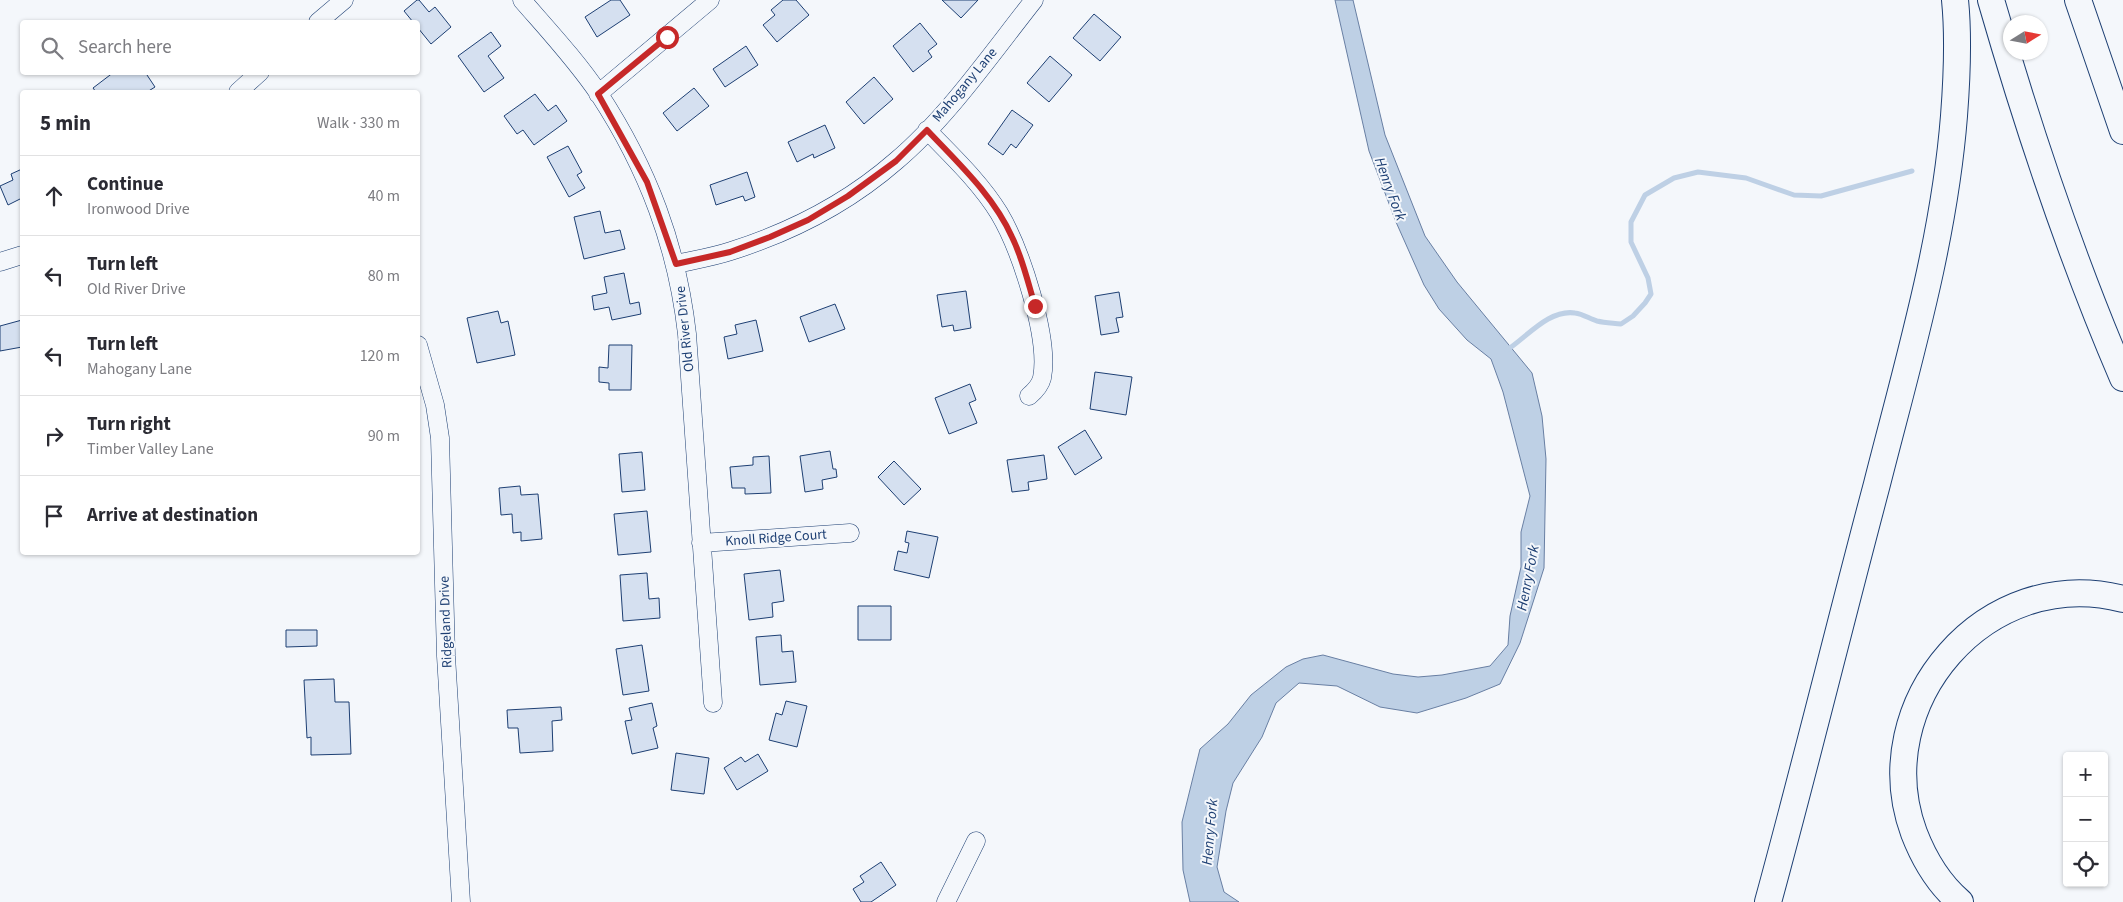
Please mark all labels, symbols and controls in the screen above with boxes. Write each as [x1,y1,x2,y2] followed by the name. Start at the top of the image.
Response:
[2003,15,2048,60] north arrow
[20,20,420,75] search box
[656,26,679,49] route start
[38,34,66,62] icon: search
[78,34,172,61] text: Search here
[928,43,1002,127] street label: Mahogany Lane
[40,108,91,138] text: 5 min
[317,112,400,134] text: Walk · 330 m
[1369,154,1411,225] water label: Henry Fork
[87,171,164,198] text: Continue
[40,182,68,210] icon: ahead
[368,185,400,207] text: 40 m
[87,198,190,220] text: Ironwood Drive
[87,251,158,278] text: Turn left
[40,262,68,290] icon: left
[368,265,400,287] text: 80 m
[87,278,186,300] text: Old River Drive
[671,285,699,373] street label: Old River Drive
[1024,295,1047,318] route end
[87,331,158,358] text: Turn left
[40,342,68,370] icon: left
[360,345,400,367] text: 120 m
[87,358,192,380] text: Mahogany Lane
[87,411,171,438] text: Turn right
[40,422,68,450] icon: right
[368,425,400,447] text: 90 m
[87,438,214,460] text: Timber Valley Lane
[40,502,68,530] icon: arrive
[87,502,258,529] text: Arrive at destination
[724,524,828,552] street label: Knoll Ridge Court
[1511,543,1545,613] water label: Henry Fork
[434,576,458,668] street label: Ridgeland Drive
[2063,752,2108,887] map controls
[2063,752,2108,797] button: +
[1197,797,1223,866] water label: Henry Fork
[2063,797,2108,842] button: −
[2063,842,2108,887] button: locate

